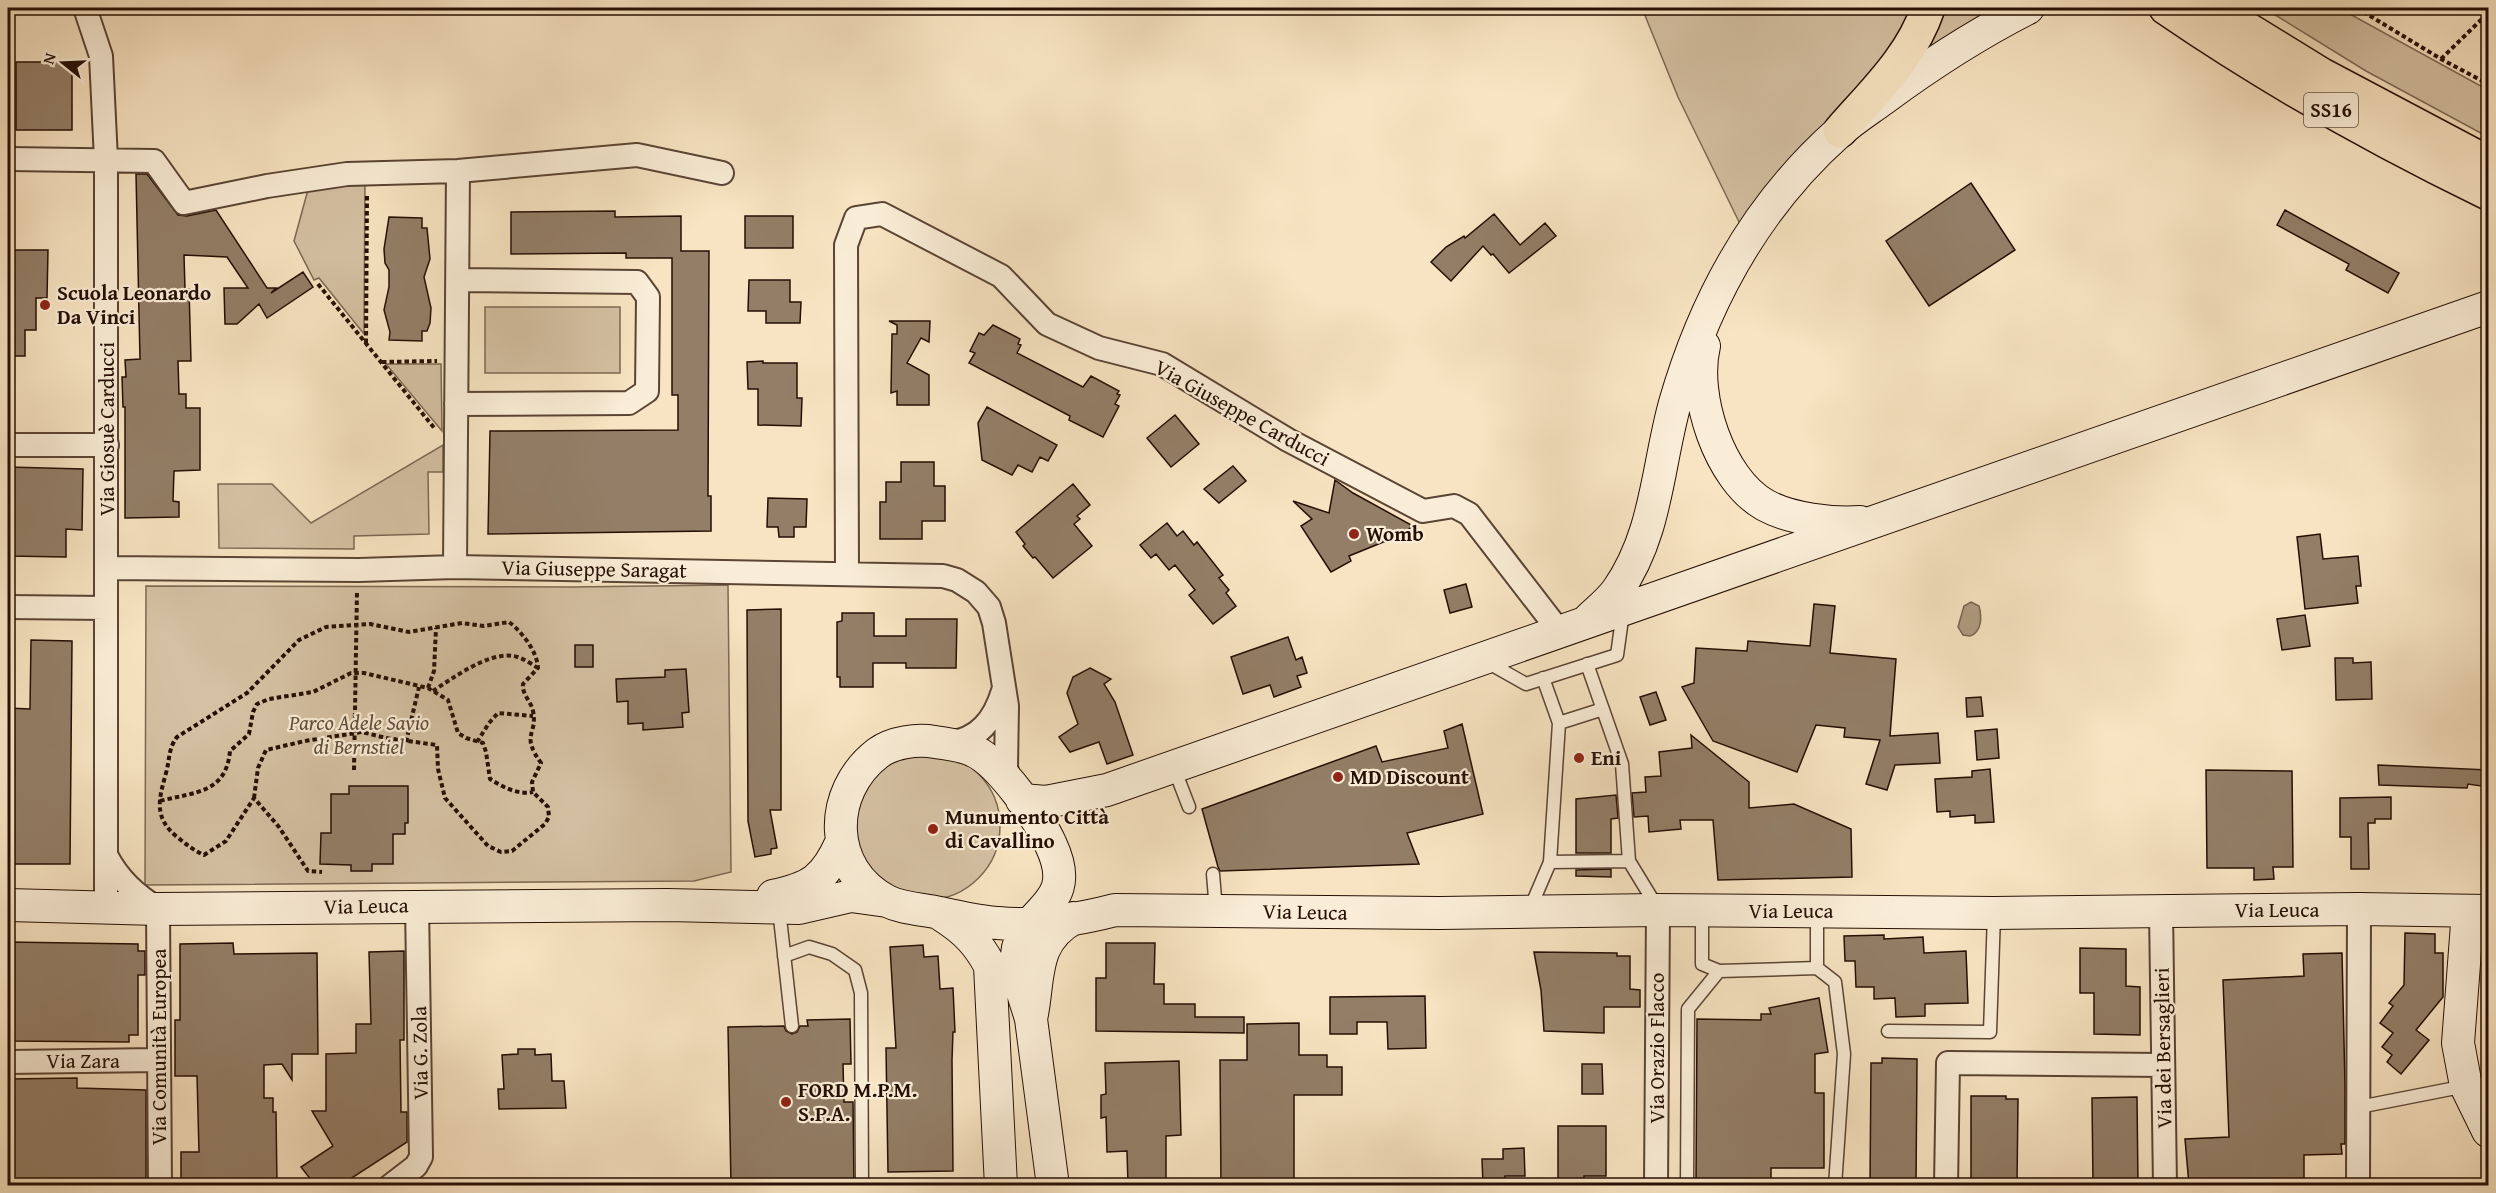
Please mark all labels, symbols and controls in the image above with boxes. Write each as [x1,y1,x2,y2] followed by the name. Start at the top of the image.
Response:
[33,33,93,93] north arrow
[36,49,62,67] text: N
[2304,93,2358,127] road number: SS16
[57,277,211,332] place label: Scuola Leonardo Da Vinci
[38,298,52,312] marker: Scuola Leonardo Da Vinci
[91,342,122,516] street label: Via Giosuè Carducci
[1149,351,1336,474] street label: Via Giuseppe Carducci
[1366,518,1424,549] place label: Womb
[1347,527,1361,541] marker: Womb
[501,551,688,586] street label: Via Giuseppe Saragat
[288,707,429,762] park label: Parco Adele Savio di Bernstiel
[1591,742,1622,773] place label: Eni
[1572,751,1586,765] marker: Eni
[1350,761,1469,792] place label: MD Discount
[1331,770,1345,784] marker: MD Discount
[945,801,1109,856] place label: Munumento Città di Cavallino
[926,822,940,836] marker: Munumento Città di Cavallino
[323,889,409,922] street label: Via Leuca
[2235,894,2320,925] street label: Via Leuca
[1262,895,1348,928] street label: Via Leuca
[1749,895,1834,926] street label: Via Leuca
[143,949,174,1145] street label: Via Comunità Europea
[2146,967,2179,1129] street label: Via dei Bersaglieri
[1641,972,1672,1124] street label: Via Orazio Flacco
[403,1006,436,1100] street label: Via G. Zola
[46,1045,120,1076] street label: Via Zara
[798,1074,918,1129] place label: FORD M.P.M. S.P.A.
[779,1095,793,1109] marker: FORD M.P.M. S.P.A.

